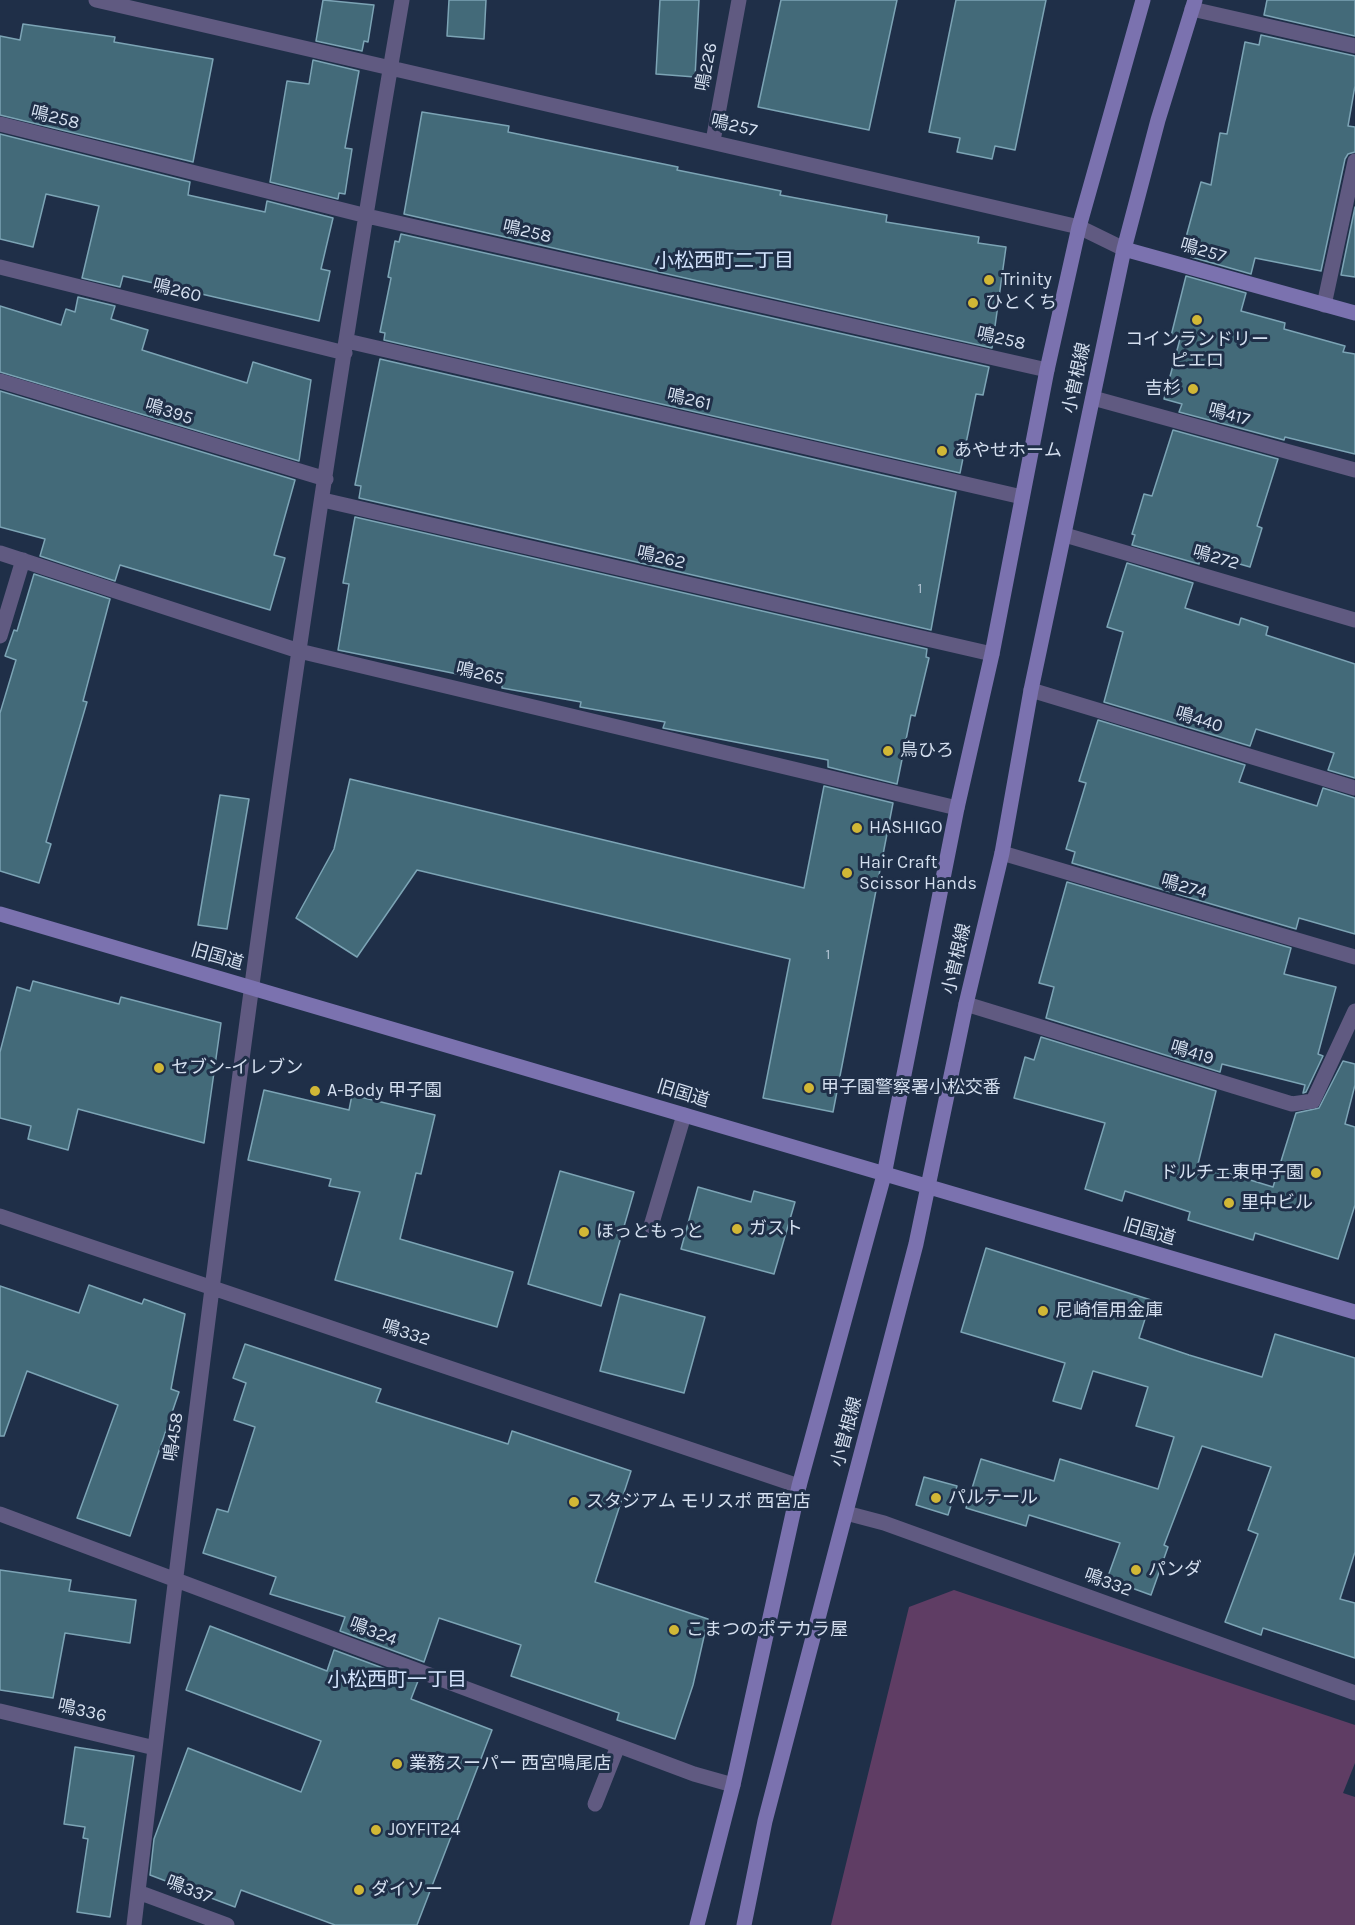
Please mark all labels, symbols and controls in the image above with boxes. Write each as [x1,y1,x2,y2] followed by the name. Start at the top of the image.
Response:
[692,41,722,93] street label: 鳴226
[28,102,82,134] street label: 鳴258
[709,110,759,142] street label: 鳴257
[500,216,554,248] street label: 鳴258
[1177,234,1229,268] street label: 鳴257
[654,249,794,273] district label: 小松西町二丁目
[1001,269,1052,291] place label: Trinity
[982,273,996,287] marker: Trinity
[150,275,204,307] street label: 鳴260
[985,292,1057,314] place label: ひとくち
[966,296,980,310] marker: ひとくち
[1190,313,1204,327] marker: コインランドリー ピエロ
[974,323,1028,355] street label: 鳴258
[1125,329,1269,372] place label: コインランドリー ピエロ
[1059,341,1095,415] street label: 小曽根線
[1145,378,1181,400] place label: 吉杉
[1186,382,1200,396] marker: 吉杉
[665,384,713,416] street label: 鳴261
[142,394,196,430] street label: 鳴395
[1206,399,1252,431] street label: 鳴417
[954,440,1062,462] place label: あやせホーム
[935,444,949,458] marker: あやせホーム
[1190,541,1242,575] street label: 鳴272
[635,542,687,574] street label: 鳴262
[918,580,922,598] house number: 1
[454,658,506,690] street label: 鳴265
[1173,703,1225,737] street label: 鳴440
[900,740,954,762] place label: 鳥ひろ
[881,744,895,758] marker: 鳥ひろ
[869,817,943,839] place label: HASHIGO
[850,821,864,835] marker: HASHIGO
[859,852,977,894] place label: Hair Craft Scissor Hands
[840,866,854,880] marker: Hair Craft Scissor Hands
[1158,870,1210,904] street label: 鳴274
[938,921,976,997] street label: 小曽根線
[188,939,246,975] street label: 旧国道
[826,946,830,964] house number: 1
[1168,1036,1216,1070] street label: 鳴419
[171,1057,303,1079] place label: セブン-イレブン
[152,1061,166,1075] marker: セブン-イレブン
[654,1076,712,1112] street label: 旧国道
[821,1077,1001,1099] place label: 甲子園警察署小松交番
[327,1080,442,1102] place label: A-Body 甲子園
[802,1081,816,1095] marker: 甲子園警察署小松交番
[308,1084,322,1098] marker: A-Body 甲子園
[1160,1162,1304,1184] place label: ドルチェ東甲子園
[1309,1166,1323,1180] marker: ドルチェ東甲子園
[1241,1192,1313,1214] place label: 里中ビル
[1222,1196,1236,1210] marker: 里中ビル
[1120,1214,1178,1250] street label: 旧国道
[749,1218,803,1240] place label: ガスト
[596,1221,704,1243] place label: ほっともっと
[730,1222,744,1236] marker: ガスト
[577,1225,591,1239] marker: ほっともっと
[1055,1300,1163,1322] place label: 尼崎信用金庫
[1036,1304,1050,1318] marker: 尼崎信用金庫
[379,1315,433,1351] street label: 鳴332
[827,1394,867,1470] street label: 小曽根線
[160,1411,188,1463] street label: 鳴458
[948,1487,1038,1509] place label: パルテール
[586,1491,811,1513] place label: スタジアム モリスポ 西宮店
[929,1491,943,1505] marker: パルテール
[567,1495,581,1509] marker: スタジアム モリスポ 西宮店
[1148,1559,1202,1581] place label: パンダ
[1129,1563,1143,1577] marker: パンダ
[1081,1564,1135,1602] street label: 鳴332
[346,1613,400,1651] street label: 鳴324
[686,1619,848,1641] place label: こまつのポテカラ屋
[667,1623,681,1637] marker: こまつのポテカラ屋
[327,1668,467,1692] district label: 小松西町一丁目
[55,1695,109,1727] street label: 鳴336
[409,1753,611,1775] place label: 業務スーパー 西宮鳴尾店
[390,1757,404,1771] marker: 業務スーパー 西宮鳴尾店
[388,1819,460,1841] place label: JOYFIT24
[369,1823,383,1837] marker: JOYFIT24
[163,1871,215,1909] street label: 鳴337
[371,1879,443,1901] place label: ダイソー
[352,1883,366,1897] marker: ダイソー

